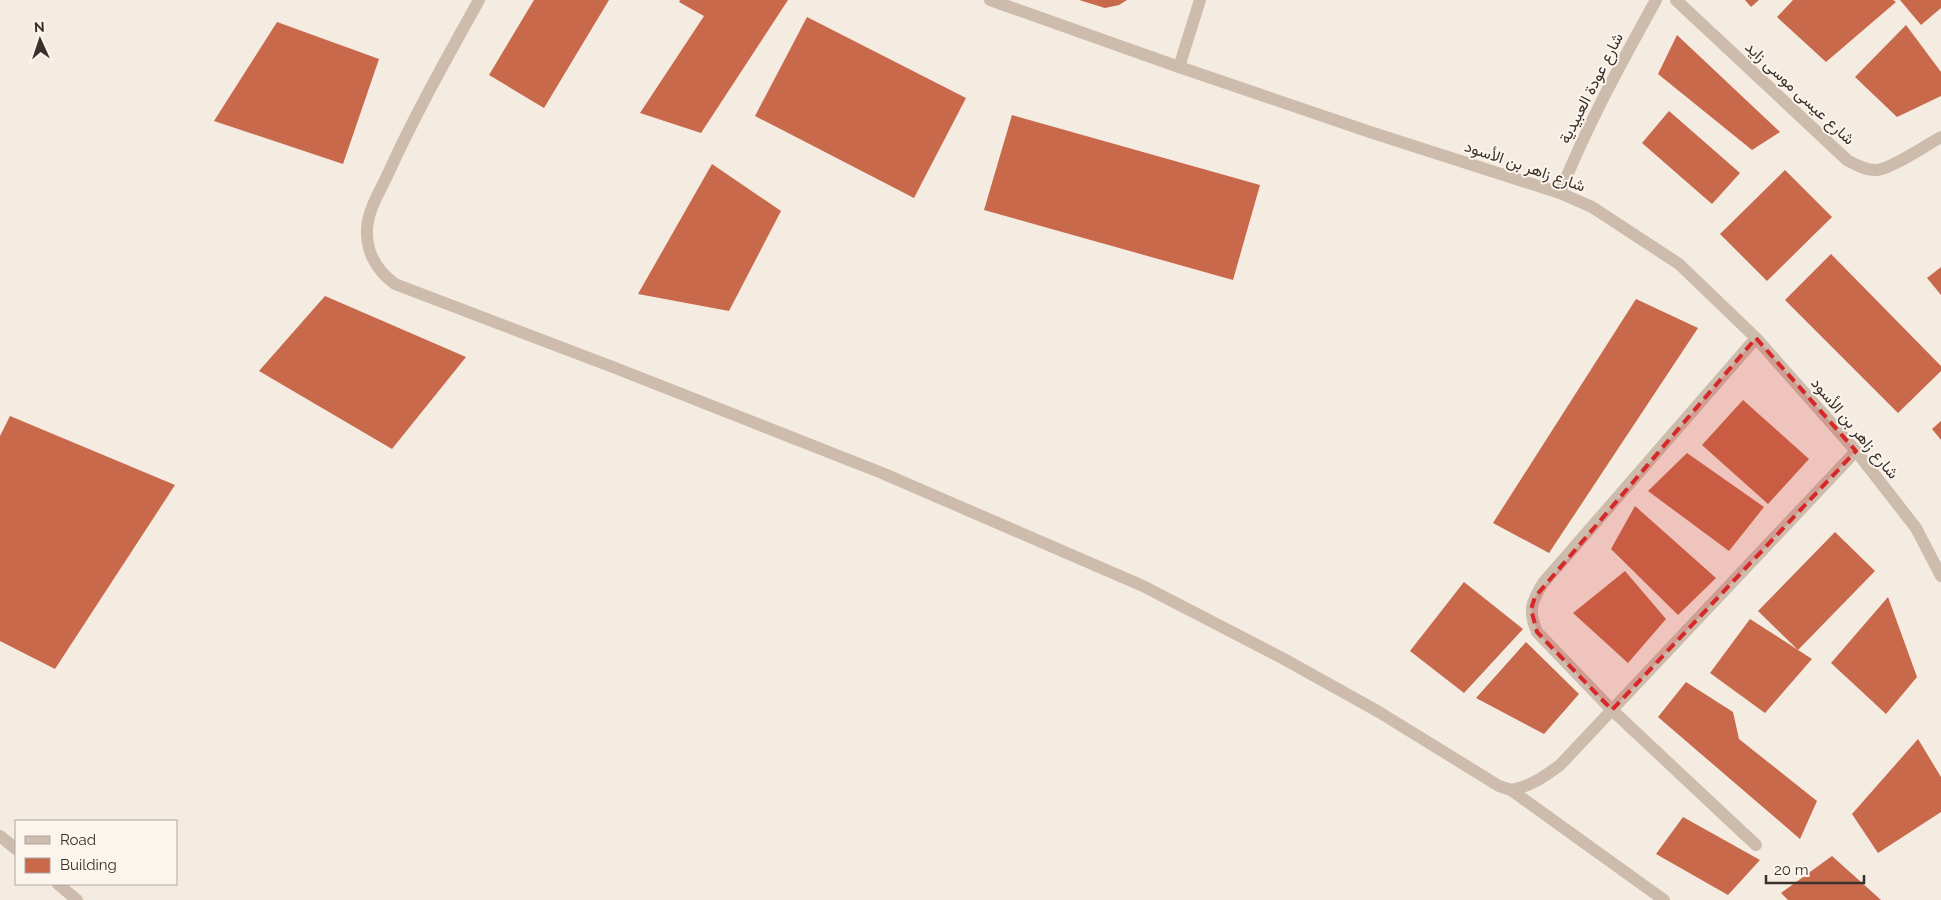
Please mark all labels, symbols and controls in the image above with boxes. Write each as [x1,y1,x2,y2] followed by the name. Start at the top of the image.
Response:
[15,15,65,65] north arrow
[34,19,45,35] text: N
[1555,30,1629,147] street label: شارع عودة العبيدية
[1740,37,1859,150] street label: شارع عيسى موسى زايد
[1462,136,1588,197] street label: شارع زاهر بن الأسود
[1806,374,1903,484] street label: شارع زاهر بن الأسود
[15,820,178,885] legend
[60,831,96,849] text: Road
[1766,852,1864,884] scale bar
[60,856,117,874] text: Building
[1774,861,1809,879] text: 20 m

